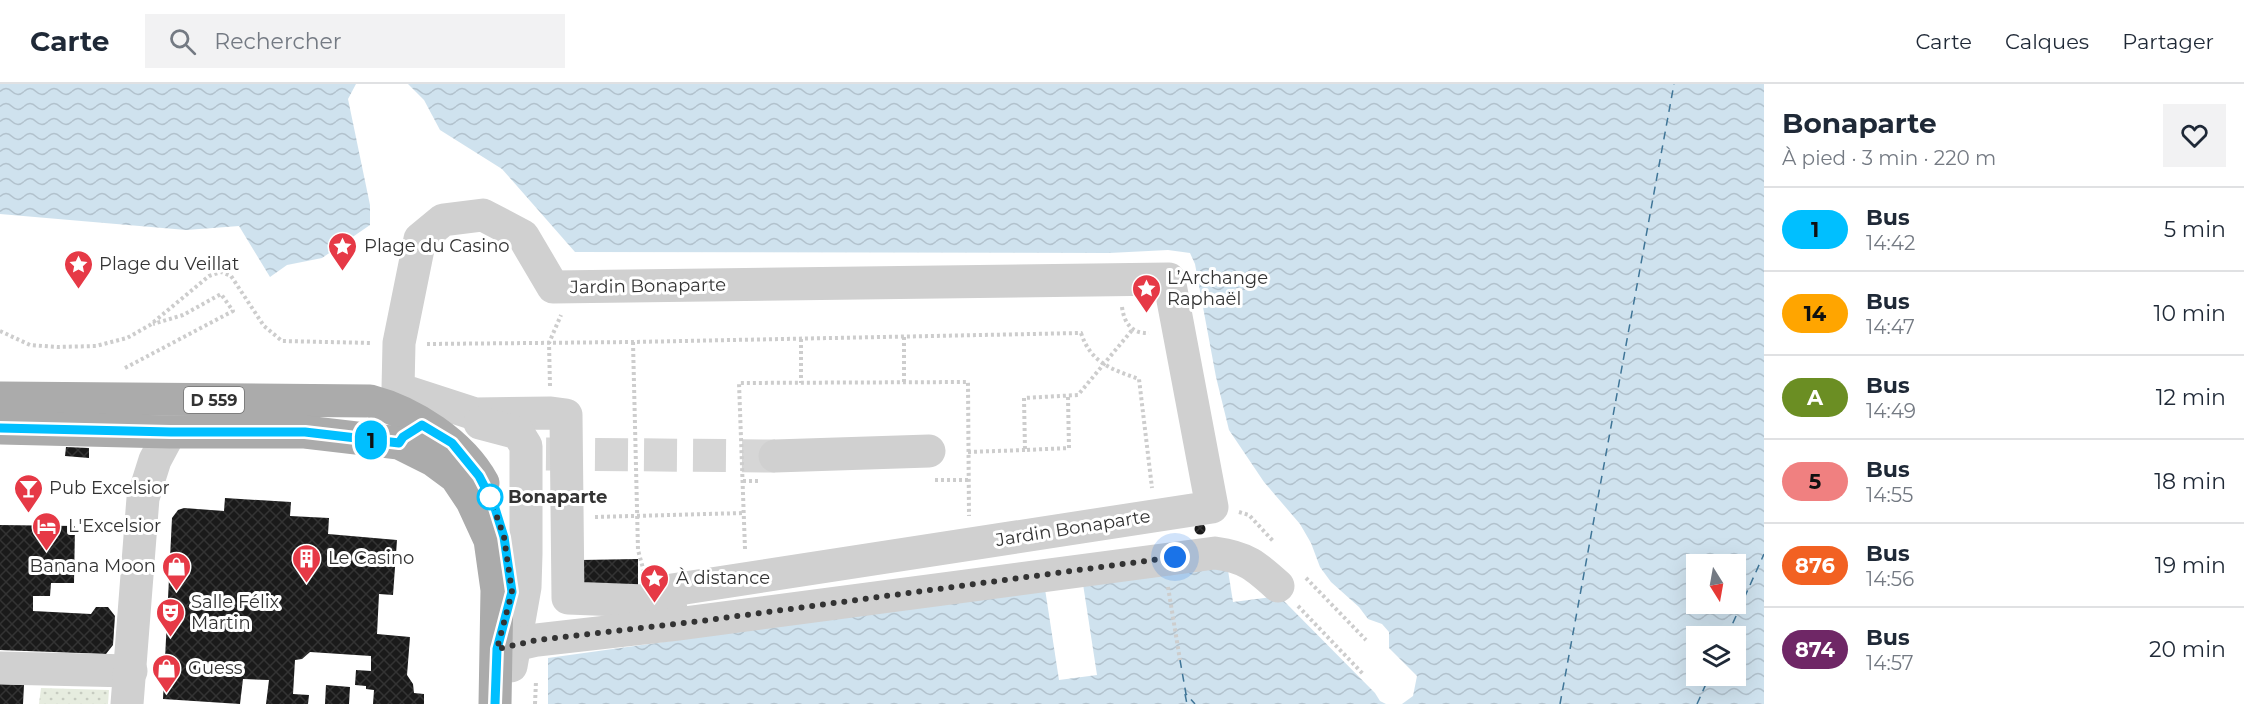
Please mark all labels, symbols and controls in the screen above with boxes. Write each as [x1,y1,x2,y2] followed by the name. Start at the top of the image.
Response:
[145,14,565,68] search box
[30,24,109,58] text: Carte
[166,25,199,58] icon: search
[214,28,342,55] text: Rechercher
[1915,29,1972,54] text: Carte
[2005,29,2089,54] text: Calques
[2122,29,2214,54] text: Partager
[2163,104,2226,167] button: heart
[1782,106,1937,140] text: Bonaparte
[1782,146,1996,170] text: À pied · 3 min · 220 m
[1866,204,1910,231] text: Bus
[2164,216,2226,243] text: 5 min
[1811,217,1819,242] text: 1
[327,230,359,272] place icon: Plage du Casino
[1866,231,1915,255] text: 14:42
[364,235,510,257] place label: Plage du Casino
[62,248,94,290] place icon: Plage du Veillat
[99,253,239,275] place label: Plage du Veillat
[1167,267,1268,310] place label: L’Archange Raphaël
[1130,272,1162,314] place icon: L’Archange Raphaël
[569,274,726,298] street label: Jardin Bonaparte
[1866,288,1910,315] text: Bus
[2154,300,2226,327] text: 10 min
[1804,301,1826,326] text: 14
[1866,315,1915,339] text: 14:47
[1866,372,1910,399] text: Bus
[2156,384,2226,411] text: 12 min
[1807,385,1823,410] text: A
[184,387,244,413] road number: D 559
[1866,399,1916,423] text: 14:49
[352,420,391,460] line badge: 1
[367,428,375,453] text: 1
[1866,456,1910,483] text: Bus
[2154,468,2226,495] text: 18 min
[1809,469,1821,494] text: 5
[12,472,44,514] bar icon: Pub Excelsior
[49,477,170,499] place label: Pub Excelsior
[1866,483,1913,507] text: 14:55
[477,484,503,510] marker: Bonaparte
[508,486,607,508] place label: Bonaparte
[993,505,1152,551] street label: Jardin Bonaparte
[31,510,63,552] hotel icon: L'Excelsior
[68,515,161,537] place label: L'Excelsior
[1866,540,1910,567] text: Bus
[291,542,323,584] building icon: Le Casino
[1160,542,1190,572] your location
[328,547,414,569] place label: Le Casino
[161,550,193,592] shop icon: Banana Moon
[2155,552,2226,579] text: 19 min
[1795,553,1835,578] text: 876
[1686,554,1746,614] north arrow
[1686,554,1746,686] map controls
[30,555,156,577] place label: Banana Moon
[639,562,671,604] place icon: À distance
[676,567,770,589] place label: À distance
[1866,567,1914,591] text: 14:56
[191,591,280,634] place label: Salle Félix Martin
[154,596,186,638] theatre icon: Salle Félix Martin
[1866,624,1910,651] text: Bus
[1686,626,1746,686] button: layers
[2149,636,2226,663] text: 20 min
[1795,637,1835,662] text: 874
[1866,651,1914,675] text: 14:57
[151,652,183,694] shop icon: Guess
[188,657,243,679] place label: Guess

